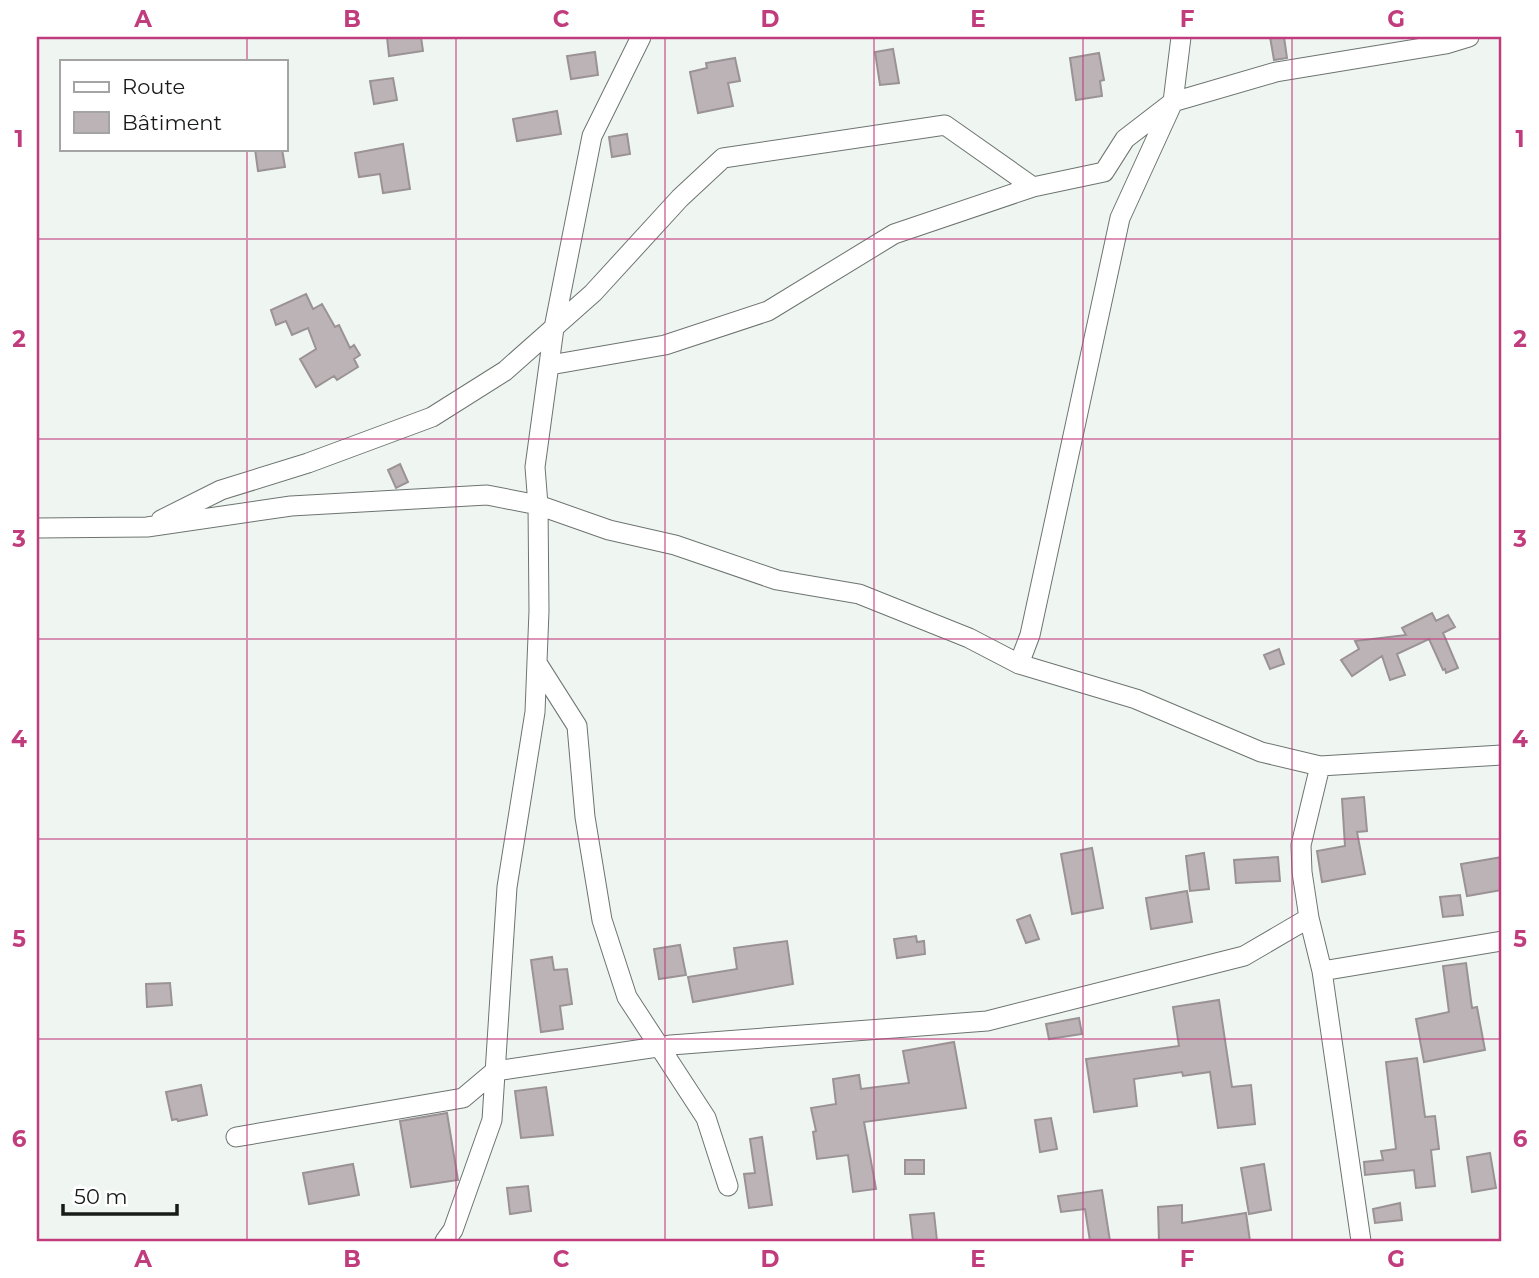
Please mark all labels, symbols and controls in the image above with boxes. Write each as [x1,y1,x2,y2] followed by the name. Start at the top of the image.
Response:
[133,5,152,33] text: A
[343,5,361,33] text: B
[553,5,570,33] text: C
[761,5,780,33] text: D
[970,5,986,33] text: E
[1180,5,1195,33] text: F
[1387,5,1405,33] text: G
[60,60,287,150] legend
[122,74,185,99] text: Route
[122,110,222,135] text: Bâtiment
[14,125,24,153] text: 1
[1515,125,1525,153] text: 1
[12,325,26,353] text: 2
[1513,325,1527,353] text: 2
[11,525,26,553] text: 3
[1512,525,1527,553] text: 3
[11,725,27,753] text: 4
[1512,725,1528,753] text: 4
[12,925,26,953] text: 5
[1513,925,1527,953] text: 5
[12,1125,27,1153] text: 6
[1513,1125,1528,1153] text: 6
[63,1173,177,1217] scale bar
[74,1184,128,1209] text: 50 m
[133,1245,152,1273] text: A
[343,1245,361,1273] text: B
[553,1245,570,1273] text: C
[761,1245,780,1273] text: D
[970,1245,986,1273] text: E
[1180,1245,1195,1273] text: F
[1387,1245,1405,1273] text: G

